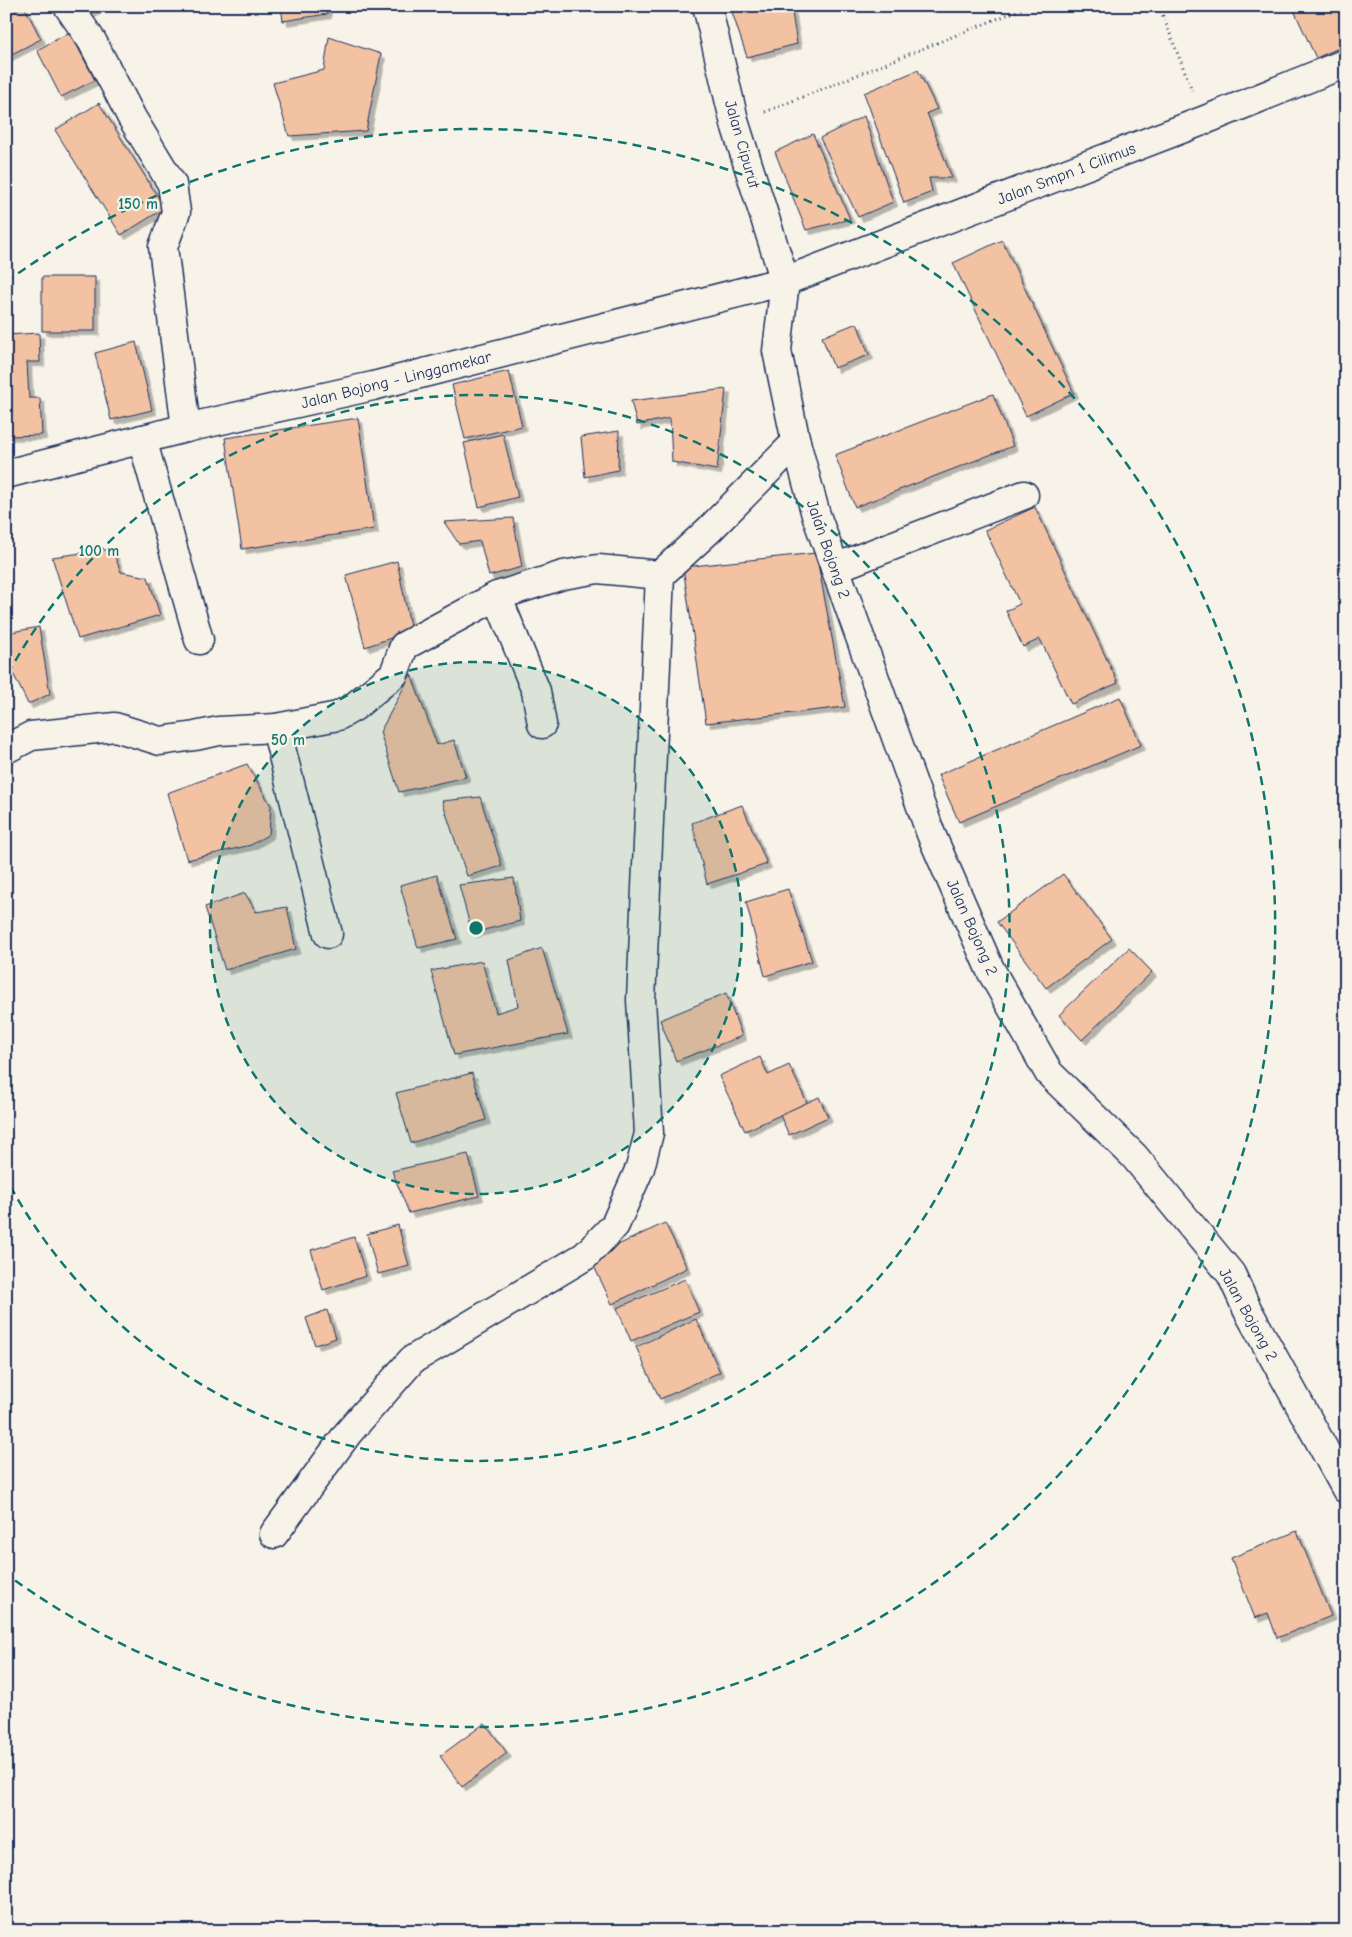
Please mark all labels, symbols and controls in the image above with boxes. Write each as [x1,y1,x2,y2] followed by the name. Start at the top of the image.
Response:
[721,98,763,191] street label: Jalan Cipurut
[995,139,1138,209] street label: Jalan Smpn 1 Cilimus
[118,195,158,213] text: 150 m
[299,347,494,412] street label: Jalan Bojong - Linggamekar
[803,498,853,601] street label: Jalan Bojong 2
[79,542,119,560] text: 100 m
[271,731,305,749] text: 50 m
[943,877,1001,978] street label: Jalan Bojong 2
[467,919,485,937] centre of rings
[1215,1265,1281,1364] street label: Jalan Bojong 2

